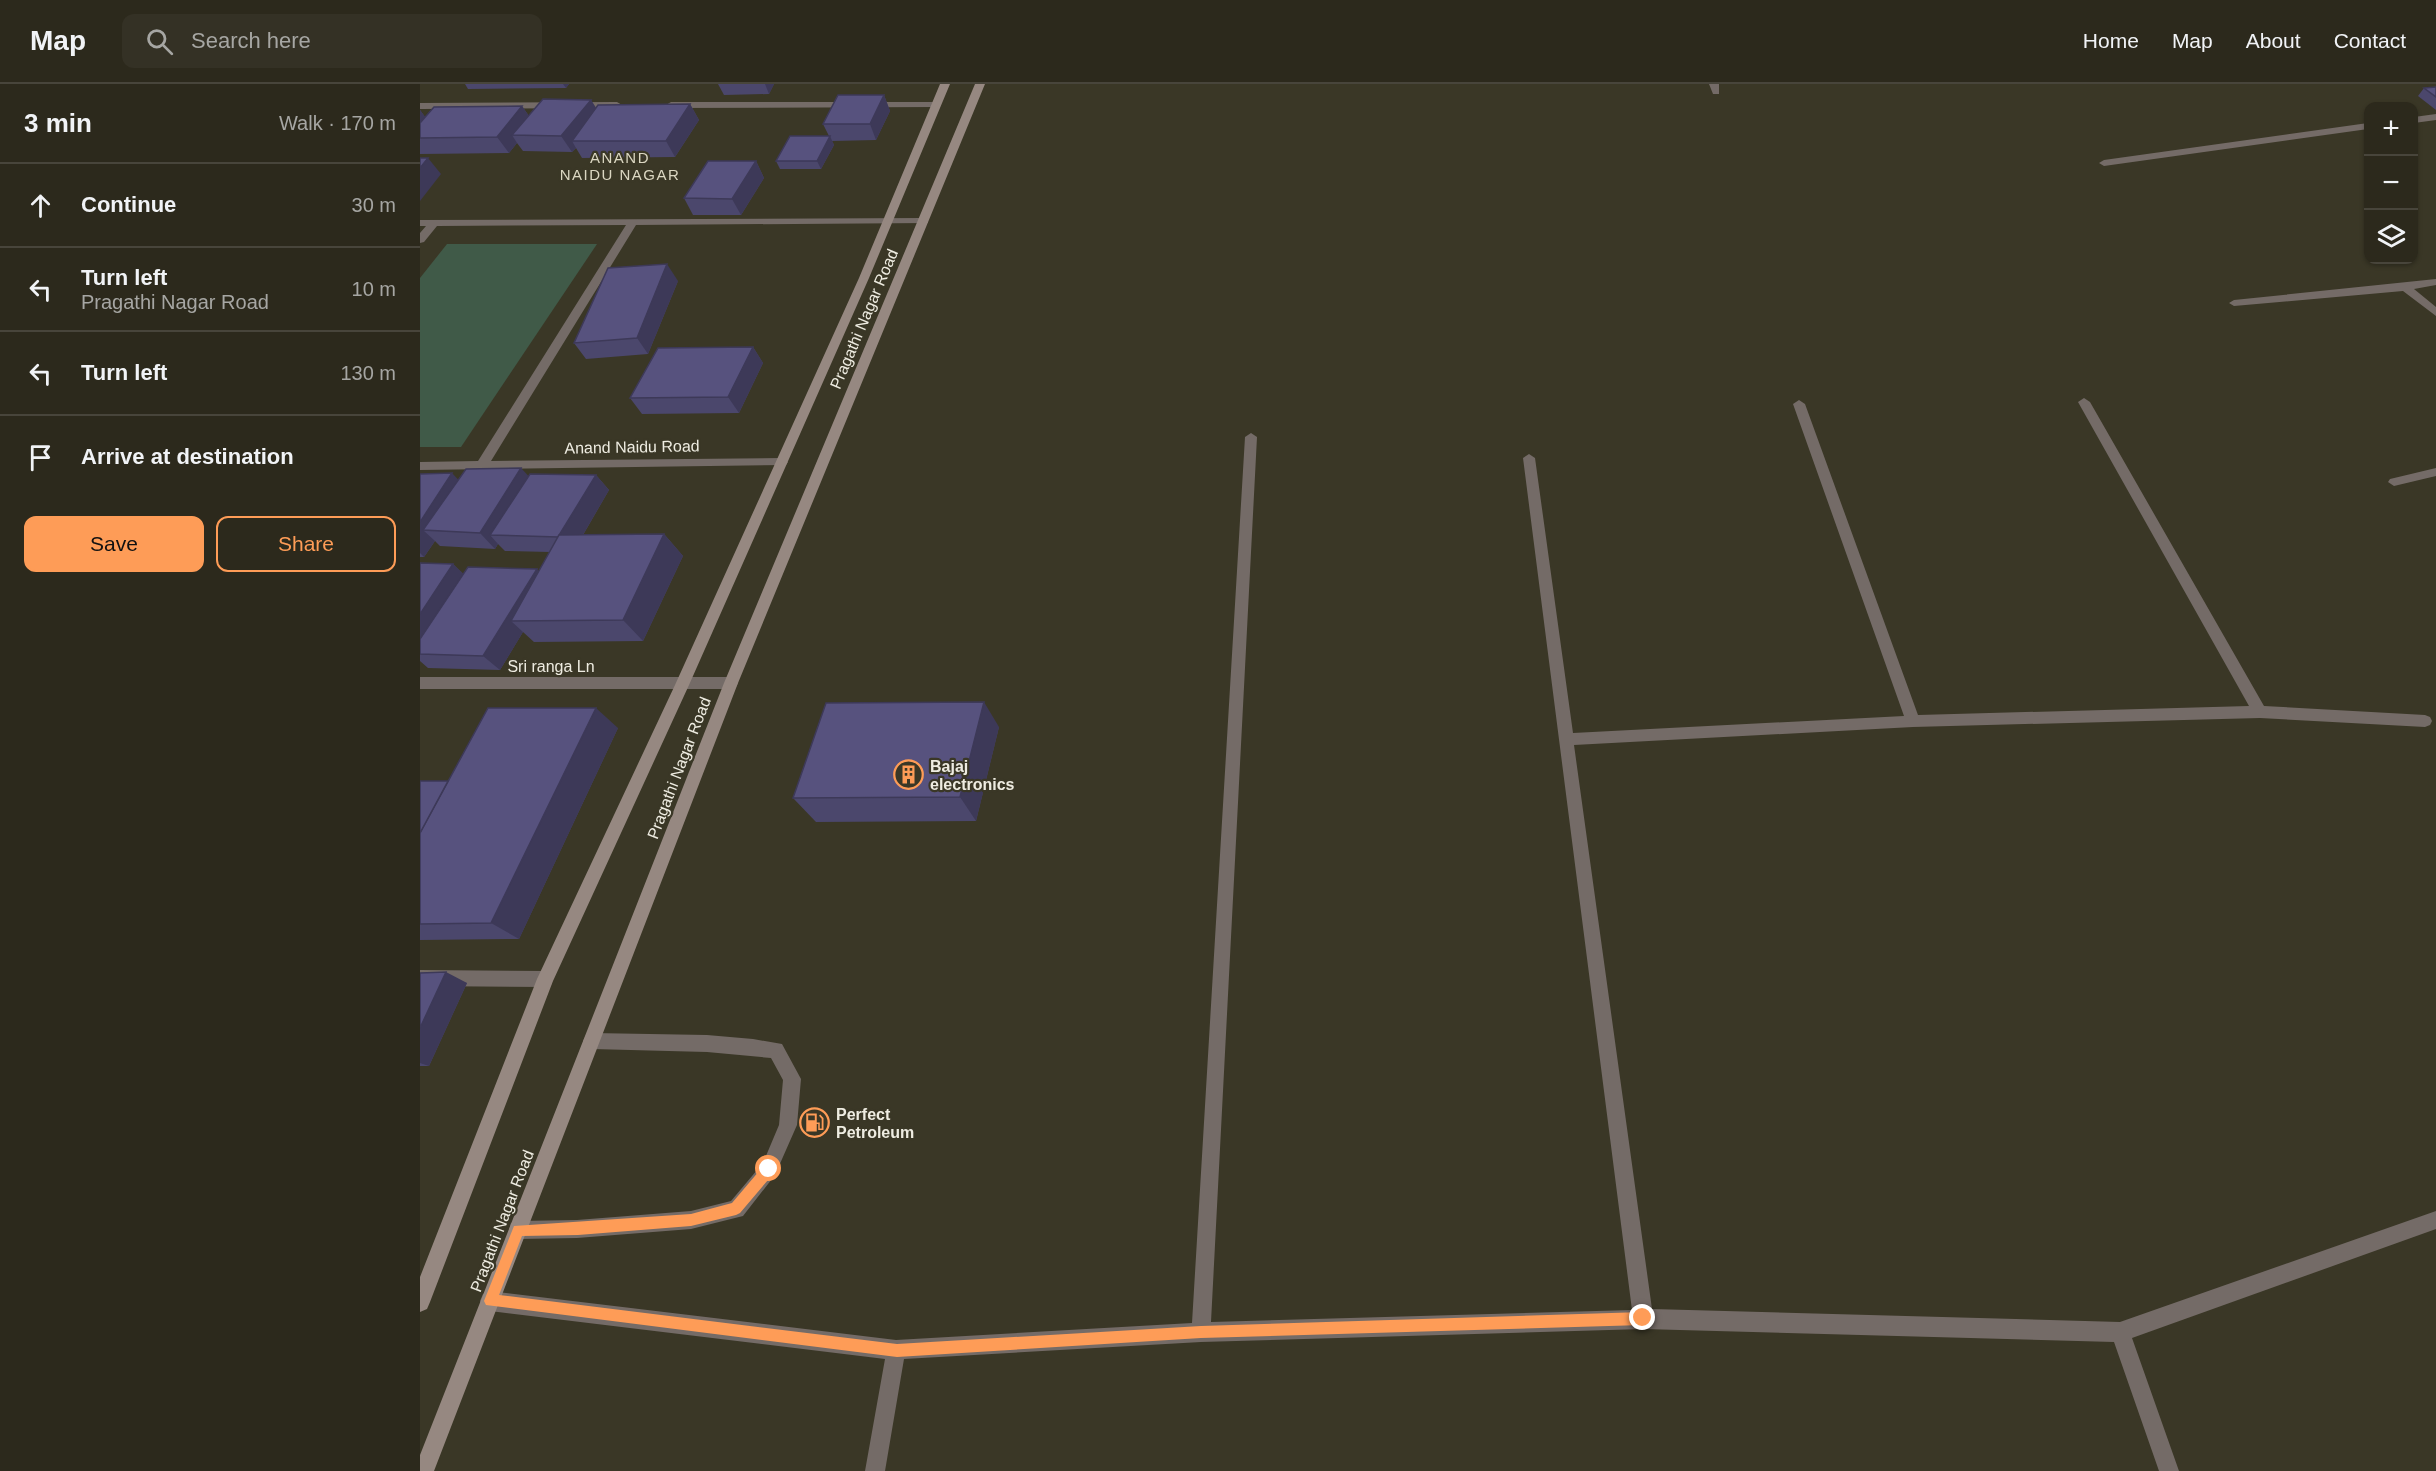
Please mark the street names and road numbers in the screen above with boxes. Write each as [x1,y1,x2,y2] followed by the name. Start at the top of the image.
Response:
[827,246,901,392] street label: Pragathi Nagar Road
[564,437,700,457] street label: Anand Naidu Road
[507,658,595,675] street label: Sri ranga Ln
[644,695,714,841] street label: Pragathi Nagar Road
[467,1148,537,1294] street label: Pragathi Nagar Road

